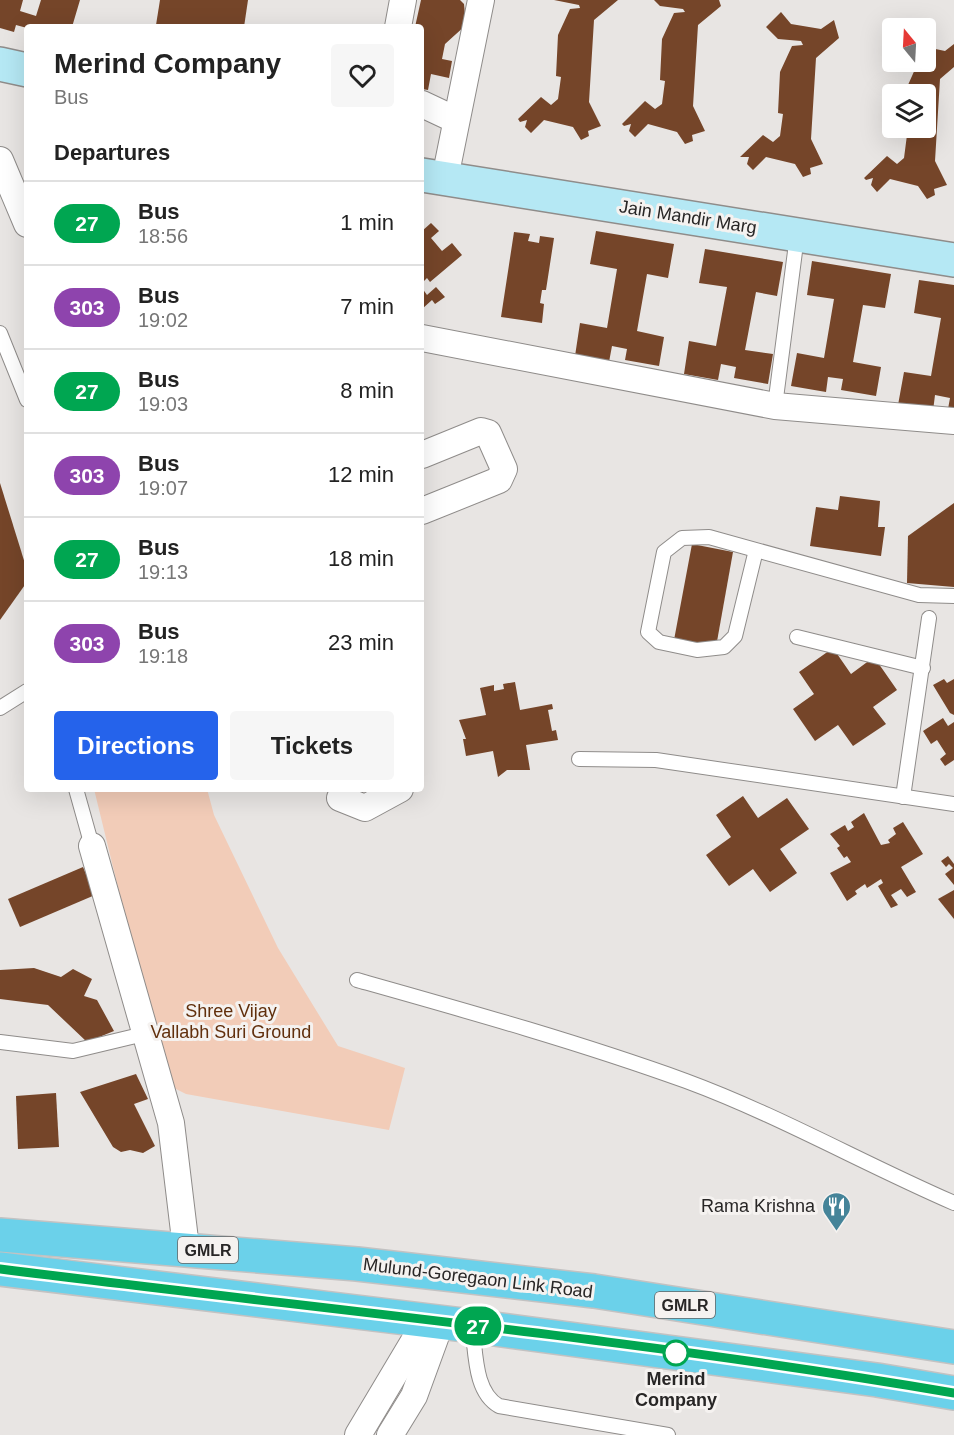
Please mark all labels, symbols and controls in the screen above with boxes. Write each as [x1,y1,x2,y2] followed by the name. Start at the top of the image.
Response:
[882,18,936,72] north arrow
[882,18,936,138] map controls
[331,44,394,107] button: heart
[54,48,281,79] text: Merind Company
[882,84,936,138] button: layers
[54,86,88,108] text: Bus
[54,140,170,165] text: Departures
[618,196,758,238] street label: Jain Mandir Marg
[138,199,180,224] text: Bus
[340,210,394,235] text: 1 min
[75,212,99,235] text: 27
[138,225,188,247] text: 18:56
[138,283,180,308] text: Bus
[340,294,394,319] text: 7 min
[69,296,105,319] text: 303
[138,309,188,331] text: 19:02
[138,367,180,392] text: Bus
[340,378,394,403] text: 8 min
[75,380,99,403] text: 27
[138,393,188,415] text: 19:03
[138,451,180,476] text: Bus
[328,462,394,487] text: 12 min
[69,464,105,487] text: 303
[138,477,188,499] text: 19:07
[138,535,180,560] text: Bus
[328,546,394,571] text: 18 min
[75,548,99,571] text: 27
[138,561,188,583] text: 19:13
[138,619,180,644] text: Bus
[328,630,394,655] text: 23 min
[69,632,105,655] text: 303
[138,645,188,667] text: 19:18
[54,711,218,780] button: Directions
[230,711,394,780] button: Tickets
[151,1001,311,1042] park label: Shree Vijay Vallabh Suri Ground
[820,1190,852,1232] restaurant icon: Rama Krishna
[701,1196,816,1216] place label: Rama Krishna
[178,1237,238,1263] road number: GMLR
[362,1254,594,1302] street label: Mulund-Goregaon Link Road
[655,1292,715,1318] road number: GMLR
[451,1306,505,1346] line badge: 27
[466,1315,490,1338] text: 27
[663,1340,689,1366] marker: Merind Company
[635,1369,717,1410] place label: Merind Company

